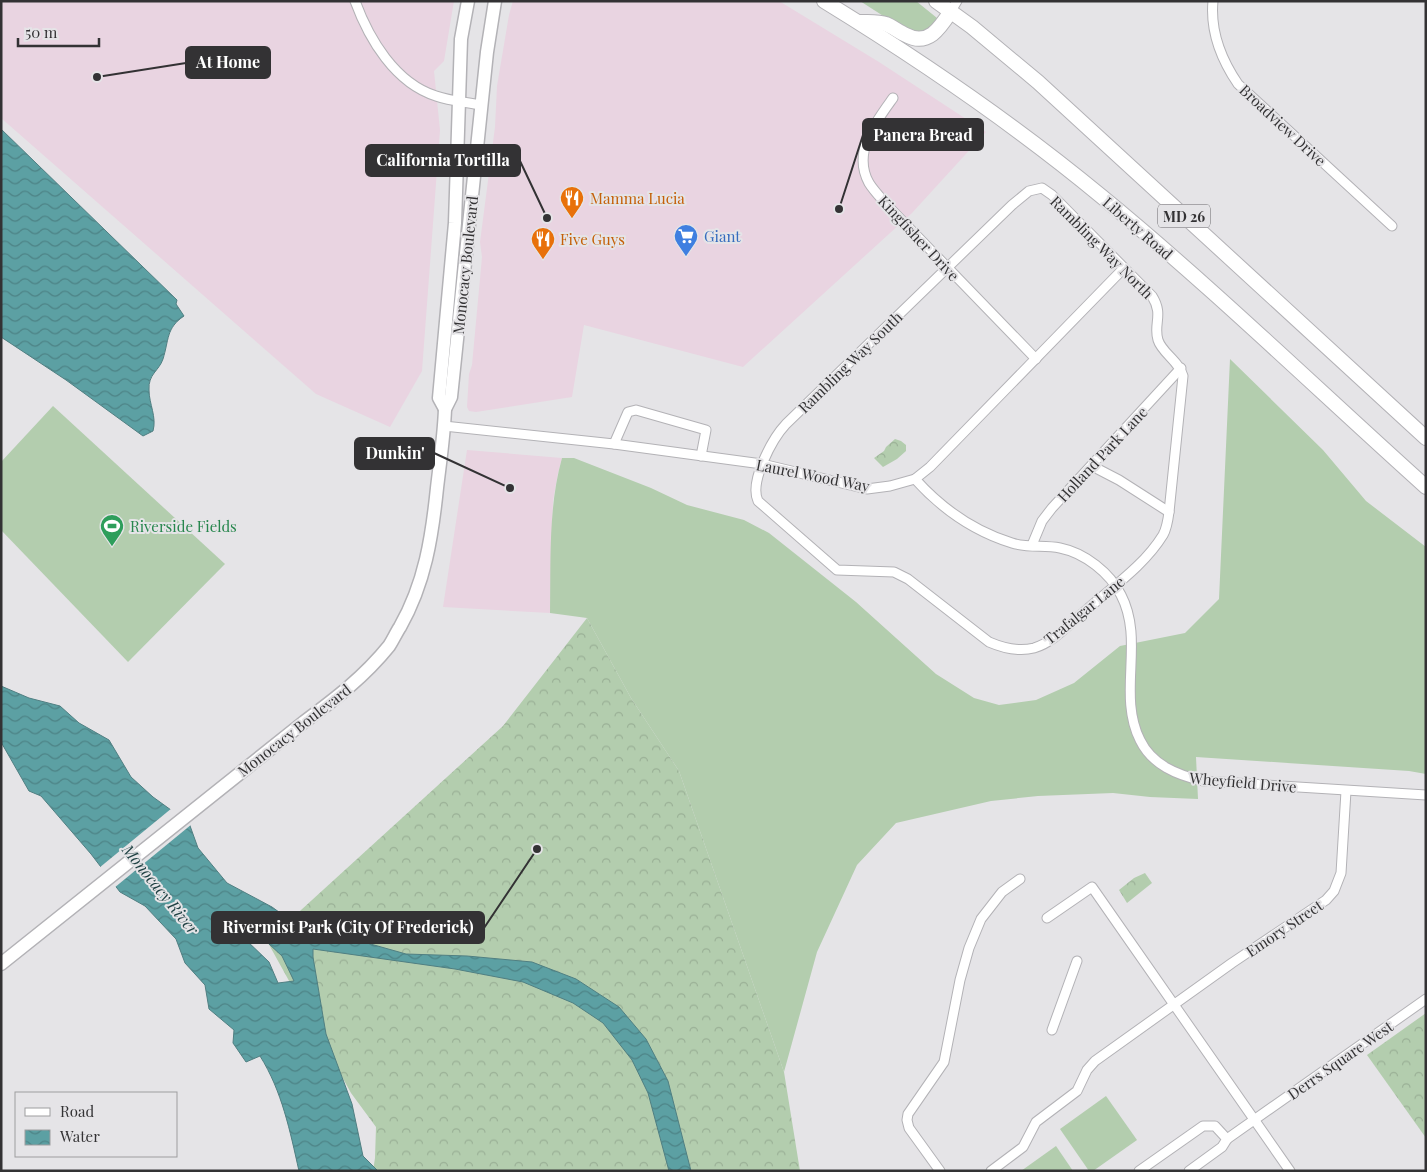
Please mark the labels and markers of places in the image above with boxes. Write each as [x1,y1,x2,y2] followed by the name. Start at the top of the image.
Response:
[186,47,270,78] callout: At Home
[863,119,983,150] callout: Panera Bread
[366,145,520,176] callout: California Tortilla
[559,185,585,219] restaurant icon: Mamma Lucia
[590,188,685,208] place label: Mamma Lucia
[673,223,699,257] supermarket icon: Giant
[530,226,556,260] restaurant icon: Five Guys
[704,226,741,246] place label: Giant
[560,229,625,249] place label: Five Guys
[355,438,434,469] callout: Dunkin'
[99,513,125,547] sports icon: Riverside Fields
[130,516,237,536] place label: Riverside Fields
[212,912,484,943] callout: Rivermist Park (City Of Frederick)

